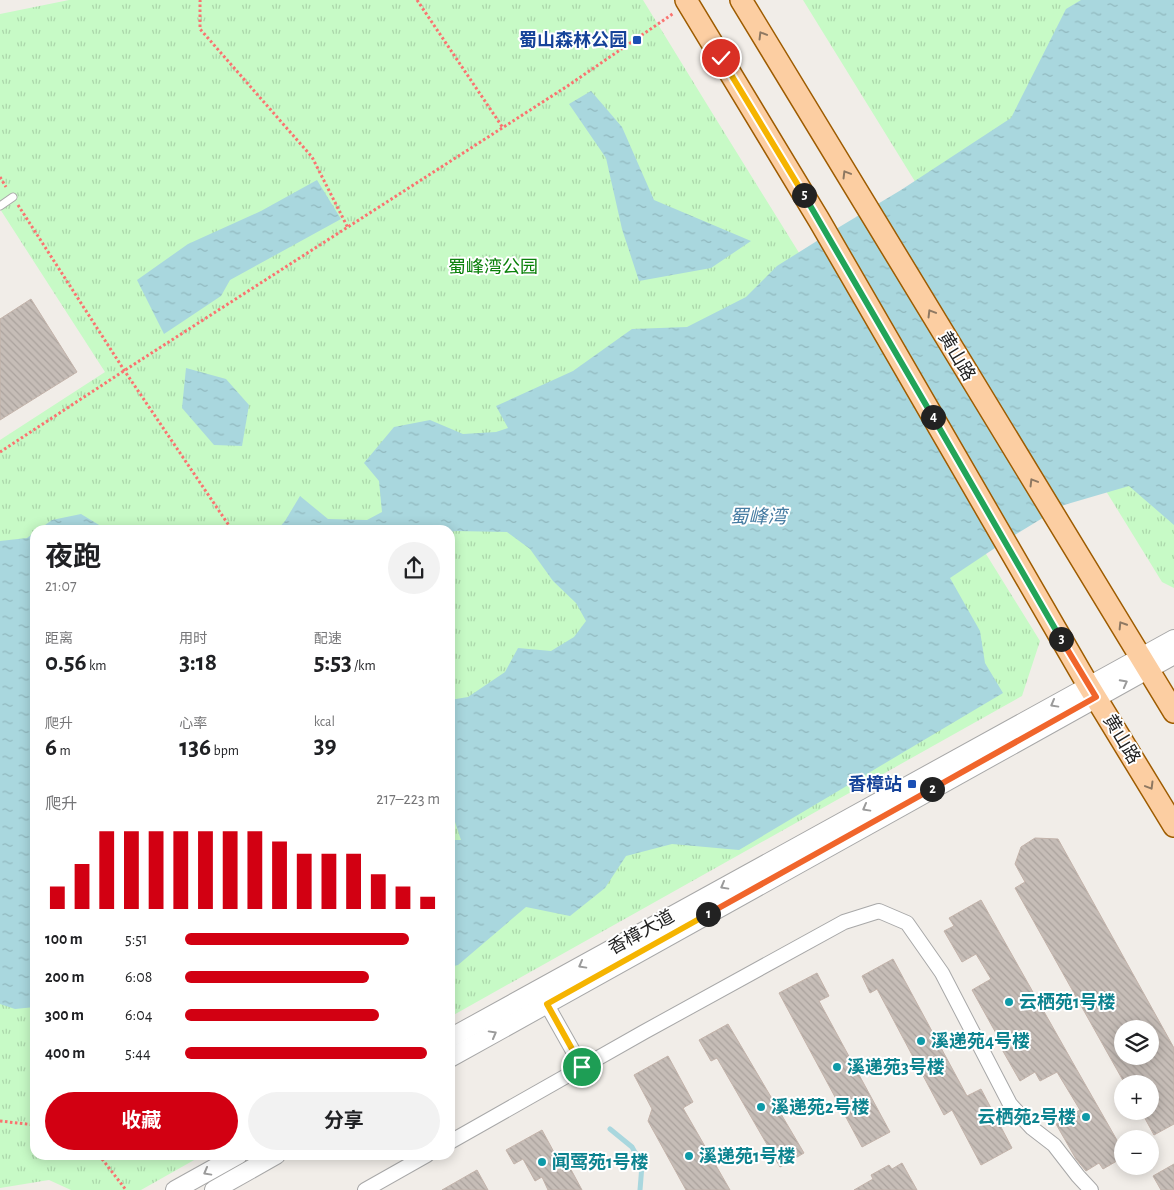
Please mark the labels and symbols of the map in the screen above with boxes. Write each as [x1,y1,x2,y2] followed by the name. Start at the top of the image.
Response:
[519,30,627,50] place label: 蜀山森林公园
[759,32,769,41] one-way arrow
[631,34,643,46] marker: 蜀山森林公园
[700,37,742,79] pin
[843,170,853,179] one-way arrow
[792,182,816,208] pin: 5
[448,257,538,277] park label: 蜀峰湾公园
[927,309,937,318] one-way arrow
[935,328,979,384] street label: 黄山路
[920,404,946,430] pin: 4
[1030,478,1040,487] one-way arrow
[729,506,789,527] water label: 蜀峰湾
[1118,622,1128,631] one-way arrow
[1048,626,1074,652] pin: 3
[1118,679,1127,689] one-way arrow
[1051,697,1060,707] one-way arrow
[1100,711,1144,767] street label: 黄山路
[848,774,902,794] place label: 香樟站
[920,776,944,802] pin: 2
[906,778,918,790] marker: 香樟站
[1144,781,1154,790] one-way arrow
[862,801,871,811] one-way arrow
[720,880,729,890] one-way arrow
[696,902,720,926] pin: 1
[605,906,677,958] street label: 香樟大道
[578,959,587,969] one-way arrow
[1019,993,1115,1012] place label: 云栖苑1号楼
[1003,996,1015,1008] marker: 云栖苑1号楼
[487,1031,496,1041] one-way arrow
[931,1031,1030,1051] place label: 溪递苑4号楼
[915,1035,927,1047] marker: 溪递苑4号楼
[561,1046,603,1088] pin
[847,1057,945,1077] place label: 溪递苑3号楼
[831,1061,843,1073] marker: 溪递苑3号楼
[771,1097,869,1117] place label: 溪递苑2号楼
[755,1101,767,1113] marker: 溪递苑2号楼
[978,1108,1076,1127] place label: 云栖苑2号楼
[1080,1111,1092,1123] marker: 云栖苑2号楼
[699,1146,795,1166] place label: 溪递苑1号楼
[683,1150,695,1162] marker: 溪递苑1号楼
[552,1152,648,1172] place label: 闻莺苑1号楼
[536,1156,548,1168] marker: 闻莺苑1号楼
[203,1166,212,1176] one-way arrow

